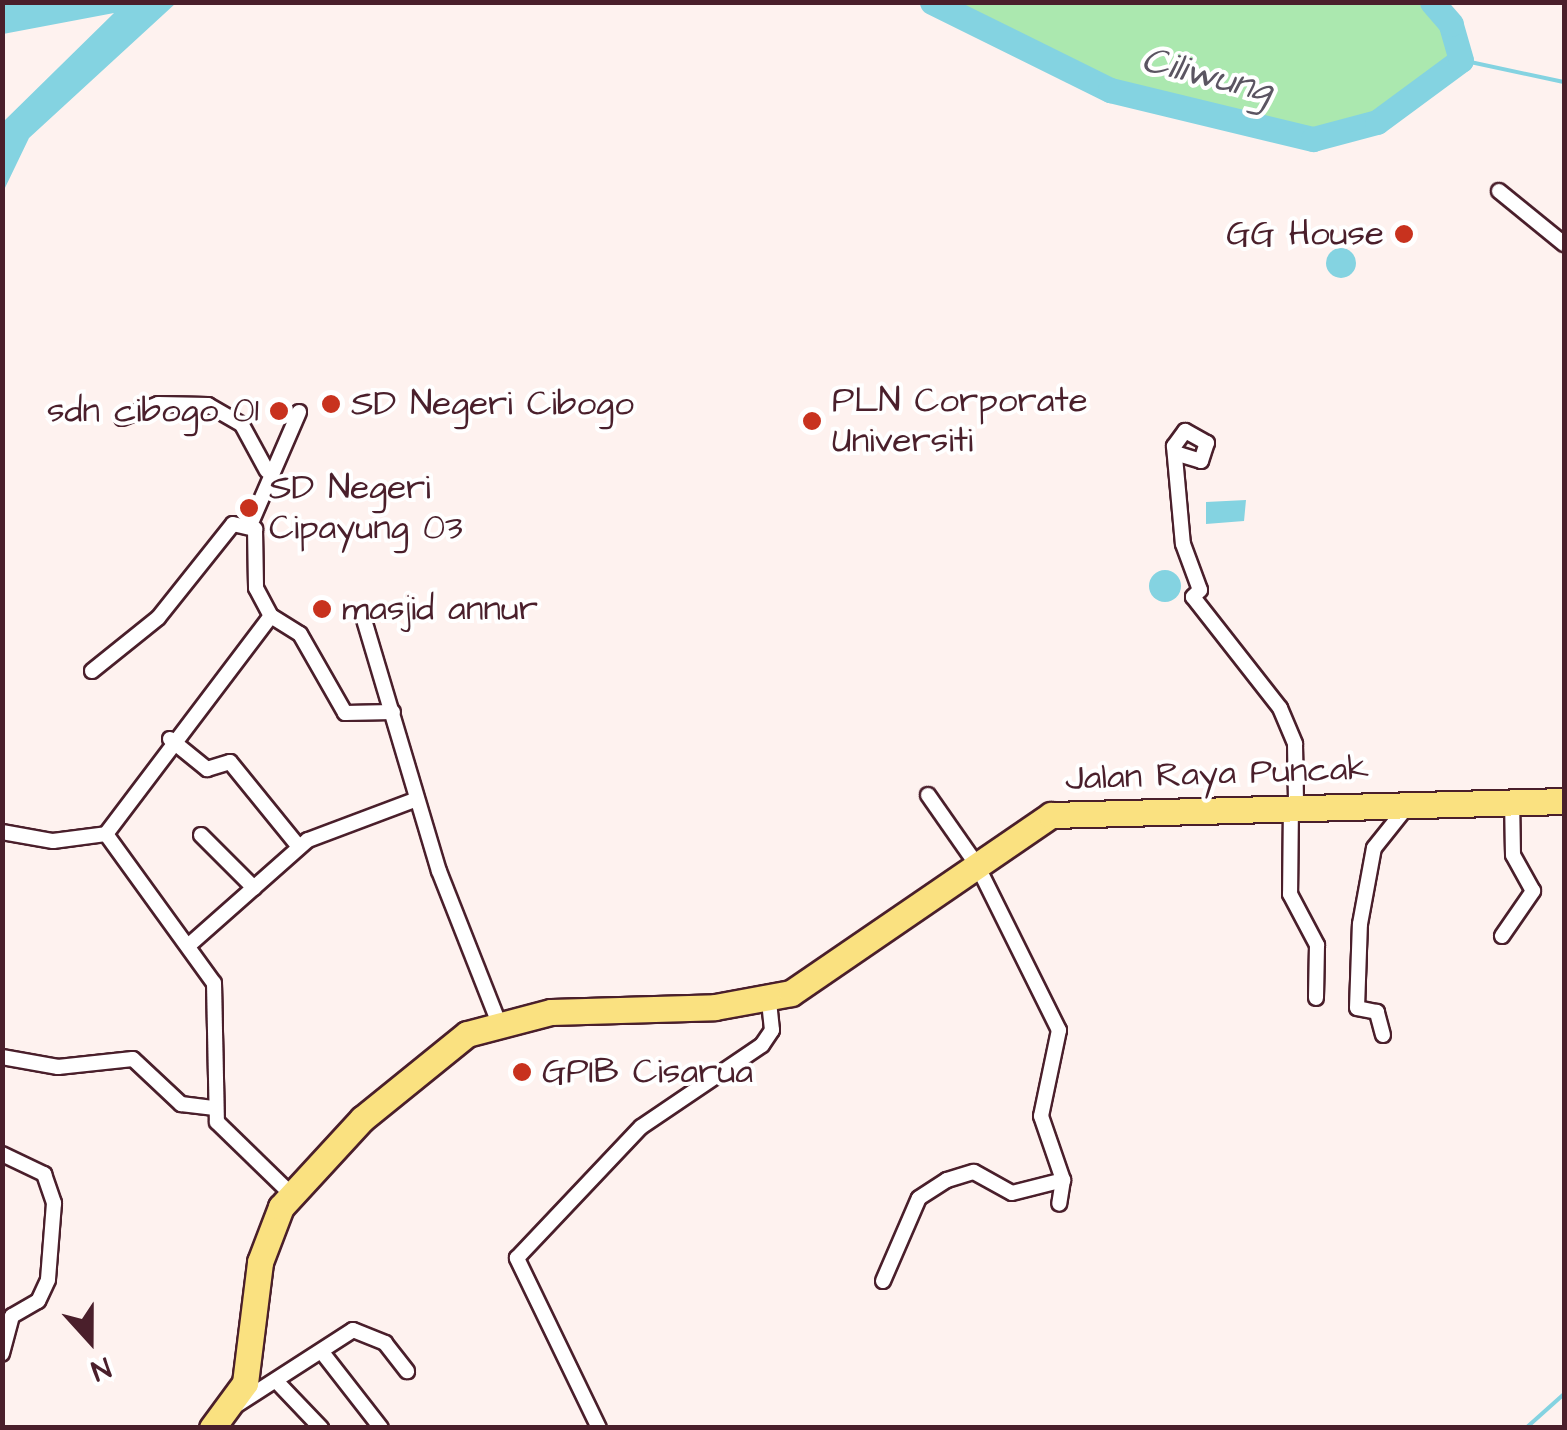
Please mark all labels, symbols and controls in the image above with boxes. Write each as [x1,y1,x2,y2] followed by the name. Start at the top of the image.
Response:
[1137,38,1277,114] water label: Ciliwung
[1226,213,1384,255] place label: GG House
[1393,223,1415,245] marker: GG House
[832,380,1088,462] place label: PLN Corporate Universiti
[351,383,634,425] place label: SD Negeri Cibogo
[47,390,259,432] place label: sdn cibogo 01
[320,393,342,415] marker: SD Negeri Cibogo
[268,400,290,422] marker: sdn cibogo 01
[801,410,823,432] marker: PLN Corporate Universiti
[269,467,463,549] place label: SD Negeri Cipayung 03
[238,497,260,519] marker: SD Negeri Cipayung 03
[342,588,538,630] place label: masjid annur
[311,598,333,620] marker: masjid annur
[1064,748,1370,800] street label: Jalan Raya Puncak
[542,1051,753,1093] place label: GPIB Cisarua
[511,1061,533,1083] marker: GPIB Cisarua
[40,1290,140,1390] north arrow
[86,1347,116,1390] text: N

